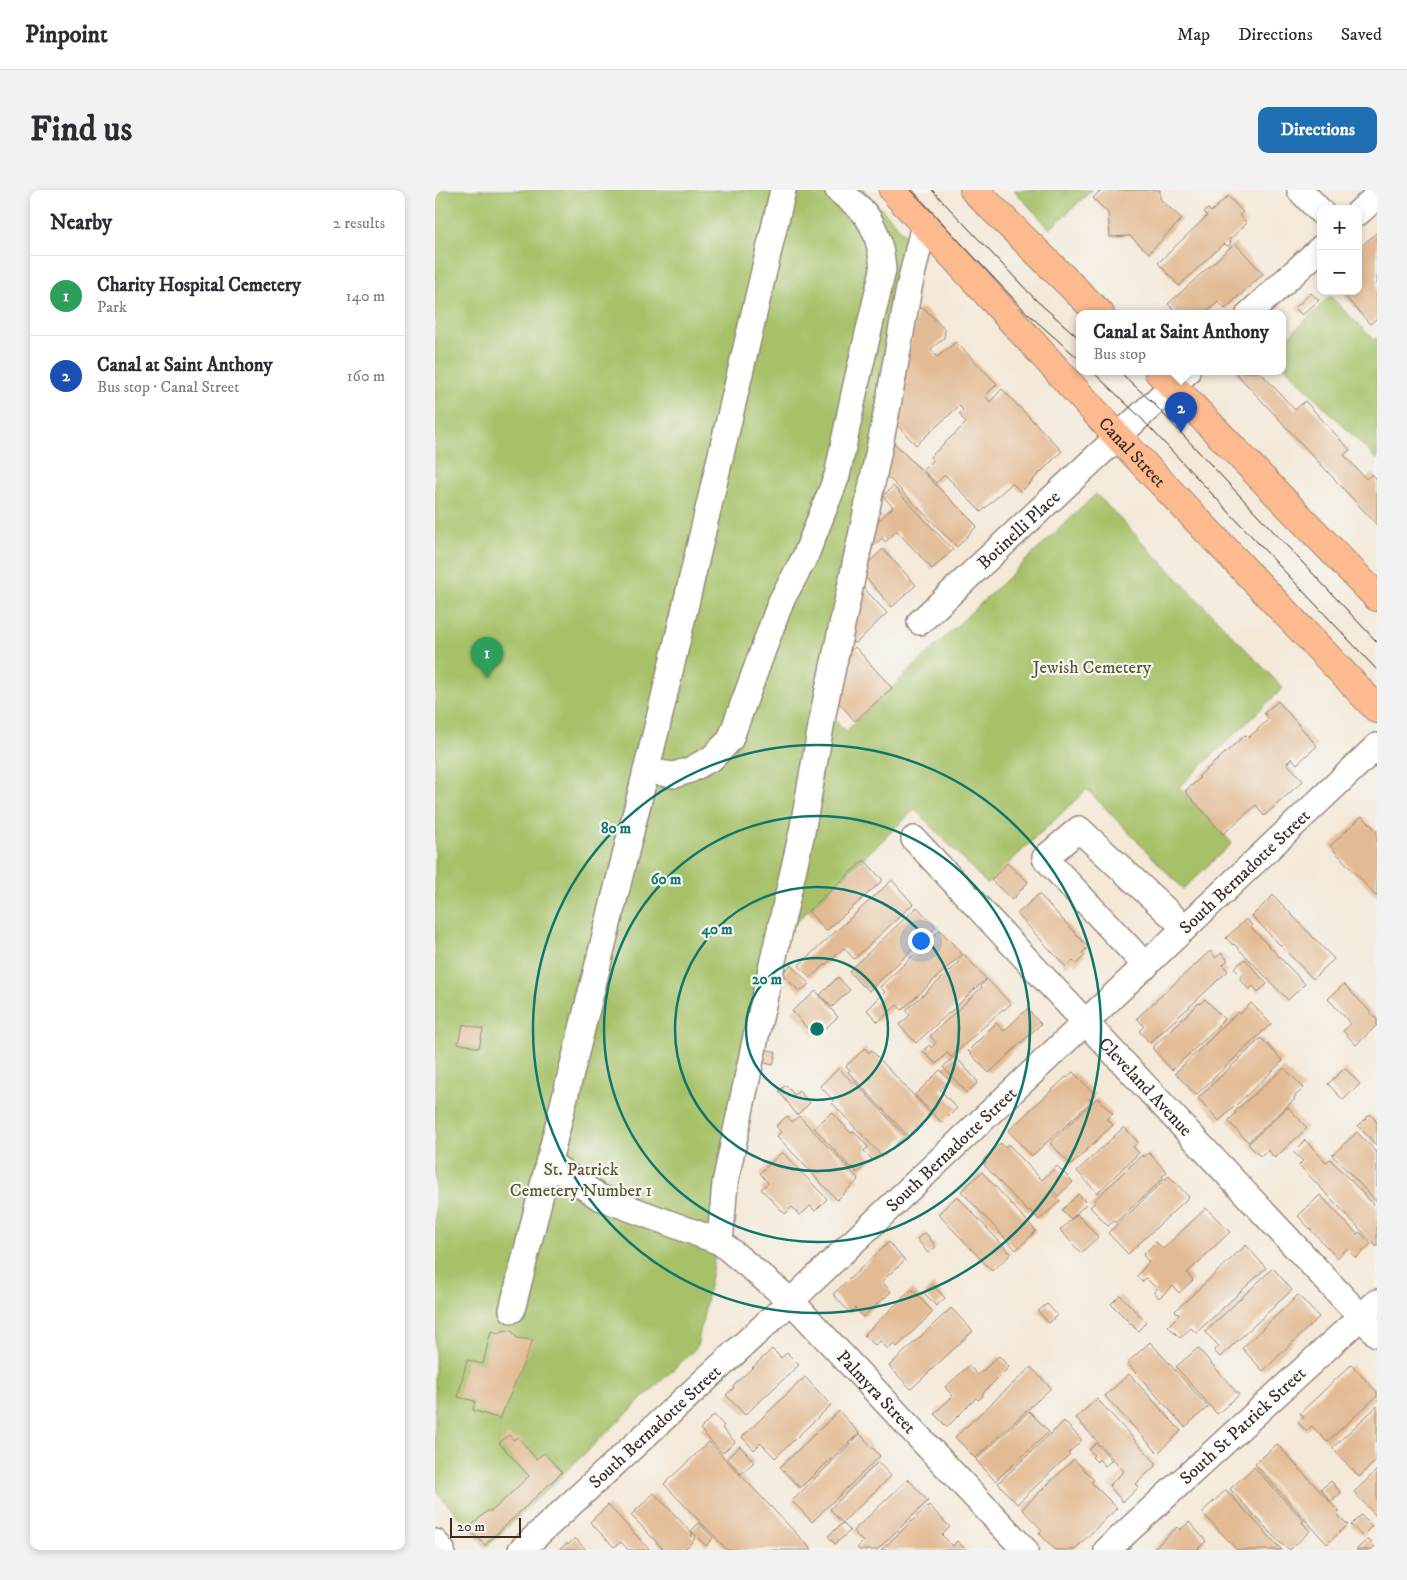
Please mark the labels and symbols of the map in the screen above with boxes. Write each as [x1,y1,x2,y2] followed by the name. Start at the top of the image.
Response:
[1165,392,1197,433] pin: 2
[1093,413,1170,493] street label: Canal Street
[973,486,1065,574] street label: Botinelli Place
[471,637,503,678] pin: 1
[1031,657,1152,679] park label: Jewish Cemetery
[1175,805,1315,939] street label: South Bernadotte Street
[601,819,632,838] text: 80 m
[651,870,682,889] text: 60 m
[700,920,733,939] text: 40 m
[908,928,934,954] your location
[752,970,783,989] text: 20 m
[808,1020,826,1038] centre of rings
[1093,1033,1196,1141] street label: Cleveland Avenue
[882,1083,1022,1217] street label: South Bernadotte Street
[510,1159,652,1202] park label: St. Patrick Cemetery Number 1
[831,1346,920,1439] street label: Palmyra Street
[585,1361,726,1494] street label: South Bernadotte Street
[1176,1363,1311,1490] street label: South St Patrick Street
[450,1515,521,1538] scale bar

